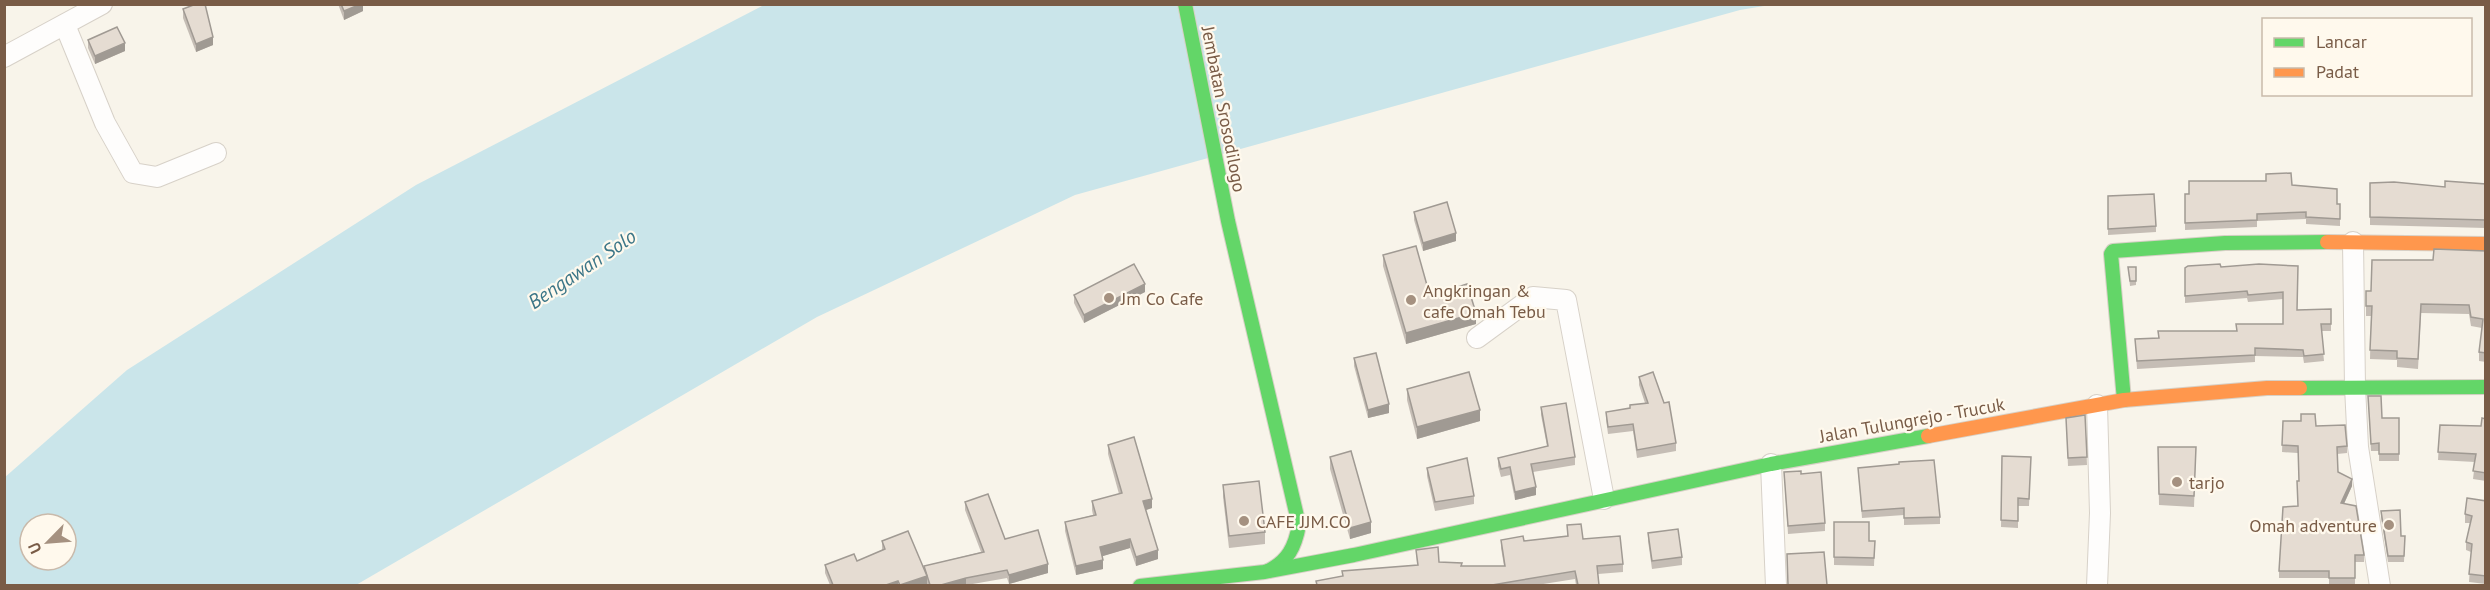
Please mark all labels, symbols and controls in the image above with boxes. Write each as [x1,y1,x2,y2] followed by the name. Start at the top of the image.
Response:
[2262,18,2472,96] legend
[1196,23,1251,194] street label: Jembatan Srosodilogo
[2316,30,2367,53] text: Lancar
[2316,60,2359,83] text: Padat
[523,223,641,315] water label: Bengawan Solo
[1423,279,1546,323] place label: Angkringan & cafe Omah Tebu
[1120,287,1203,310] place label: Jm Co Cafe
[1102,291,1116,305] marker: Jm Co Cafe
[1404,293,1418,307] marker: Angkringan & cafe Omah Tebu
[1817,392,2007,448] street label: Jalan Tulungrejo - Trucuk
[2189,471,2225,494] place label: tarjo
[2170,475,2184,489] marker: tarjo
[1256,510,1351,533] place label: CAFE JJM.CO
[18,512,78,572] north arrow
[1237,514,1251,528] marker: CAFE JJM.CO
[2249,514,2377,537] place label: Omah adventure
[2382,518,2396,532] marker: Omah adventure
[23,540,46,557] text: U

